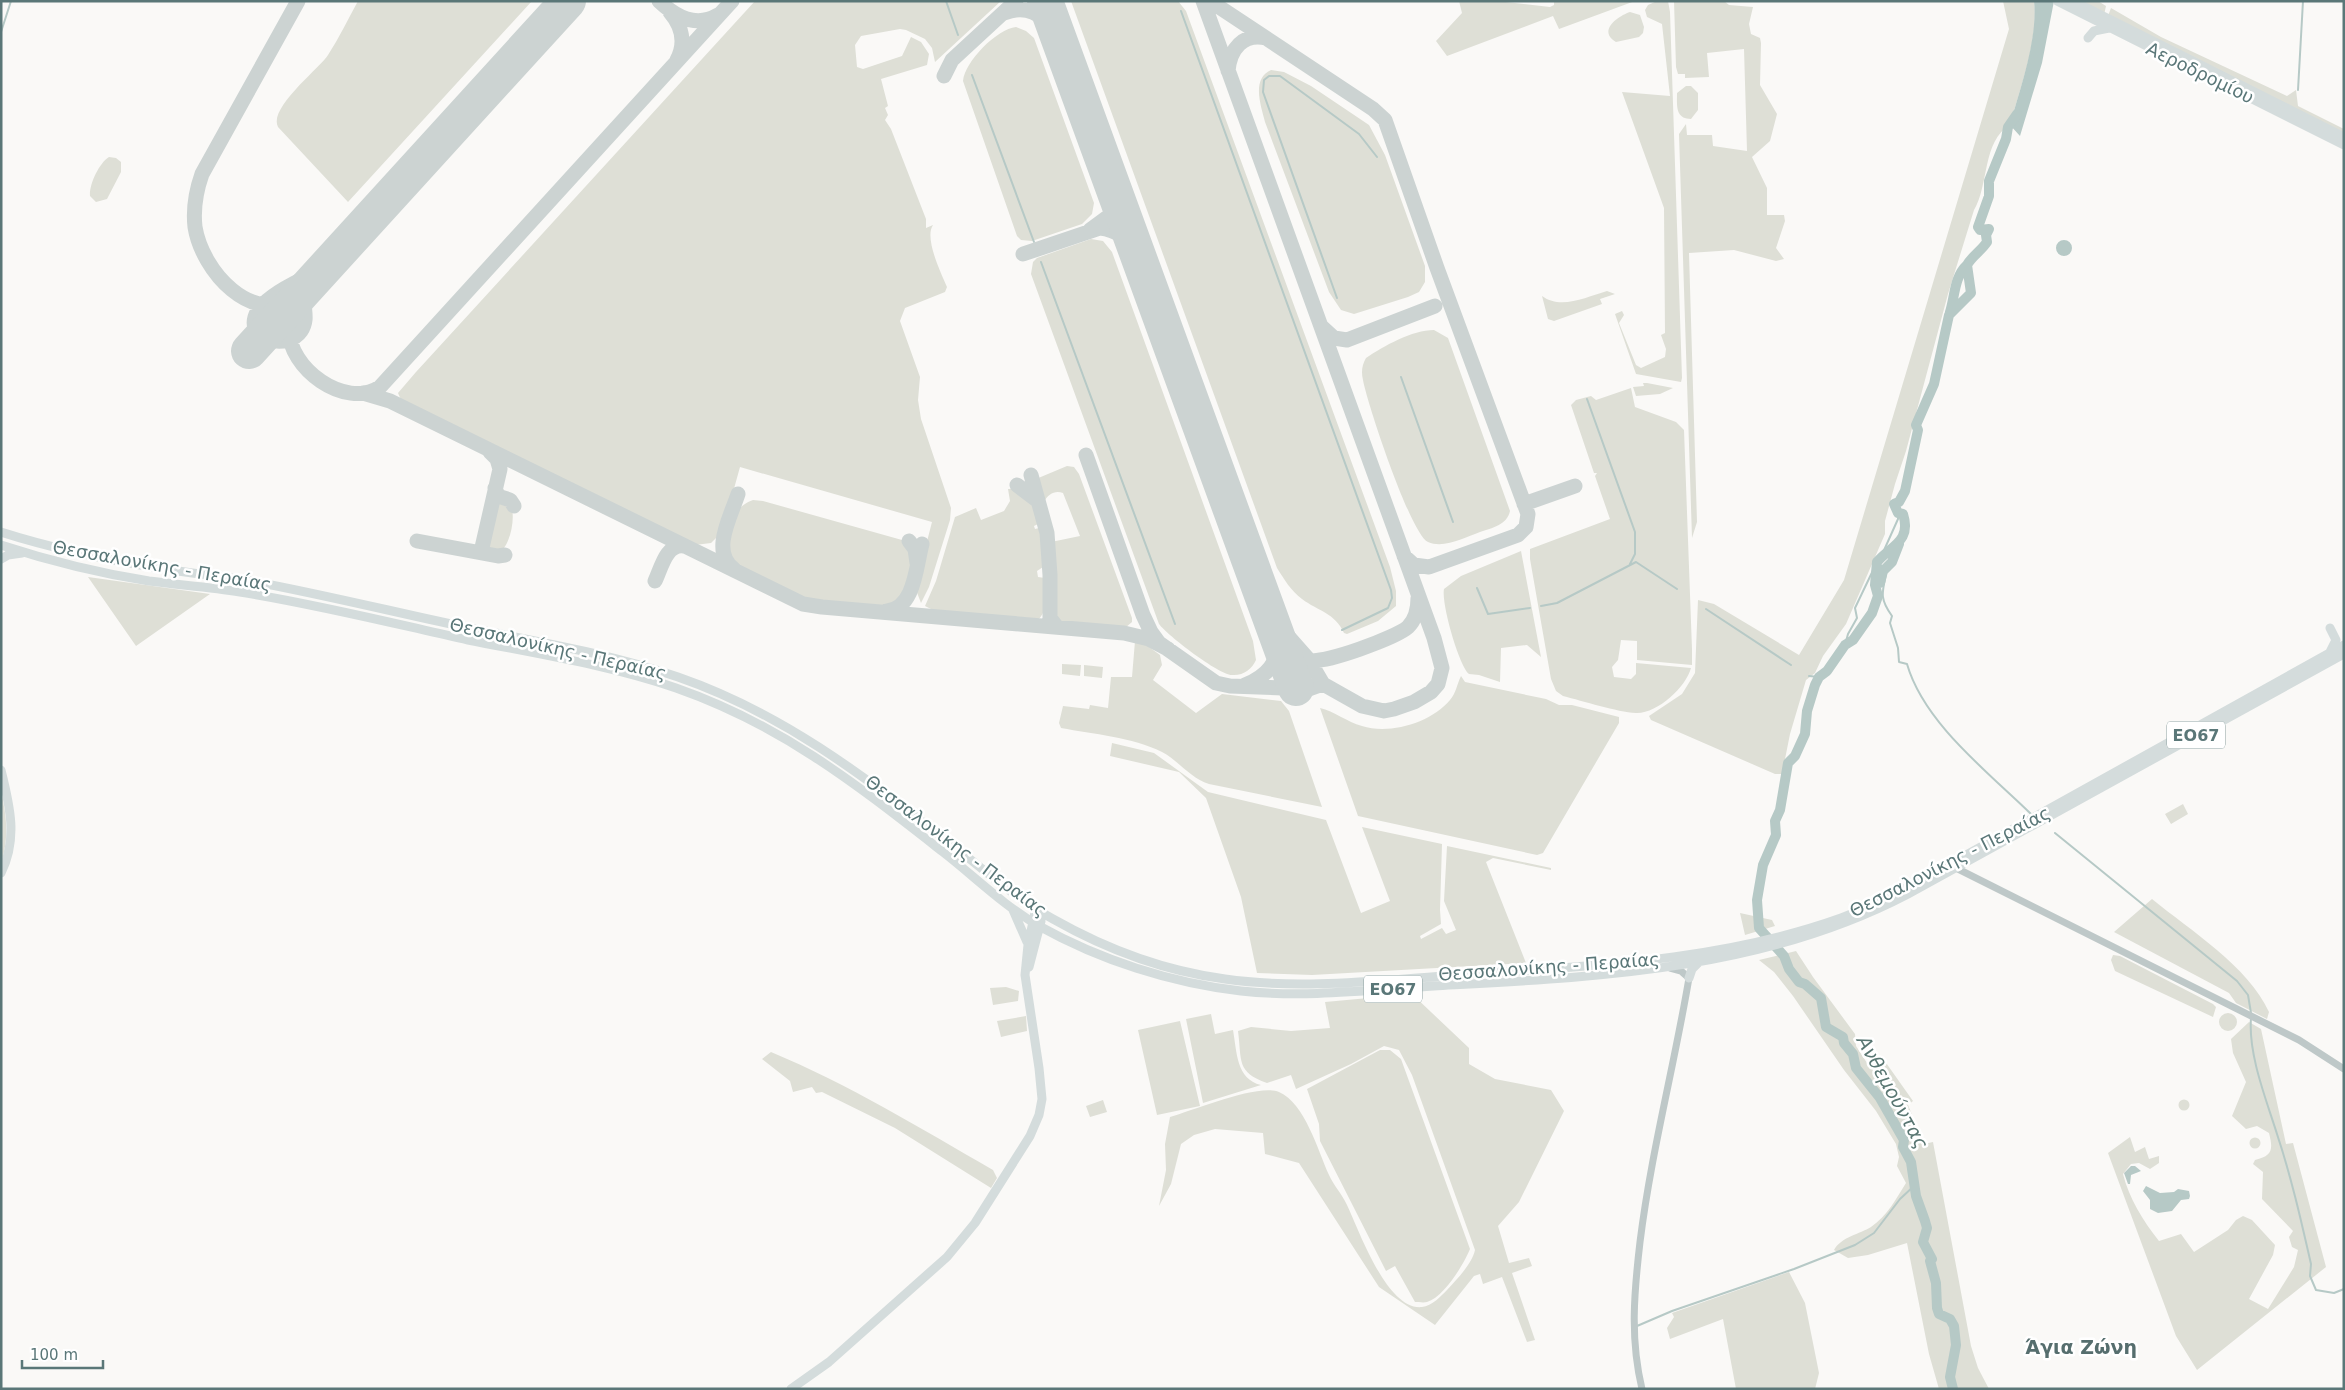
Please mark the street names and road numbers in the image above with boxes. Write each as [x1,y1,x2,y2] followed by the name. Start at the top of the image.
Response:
[2143,37,2257,108] street label: Αεροδρομίου
[51,536,273,595] street label: Θεσσαλονίκης - Περαίας
[448,613,669,684] street label: Θεσσαλονίκης - Περαίας
[2167,722,2225,748] road number: ΕΟ67
[861,770,1051,921] street label: Θεσσαλονίκης - Περαίας
[1846,802,2053,921] street label: Θεσσαλονίκης - Περαίας
[1438,948,1660,985] street label: Θεσσαλονίκης - Περαίας
[1364,976,1422,1002] road number: ΕΟ67

